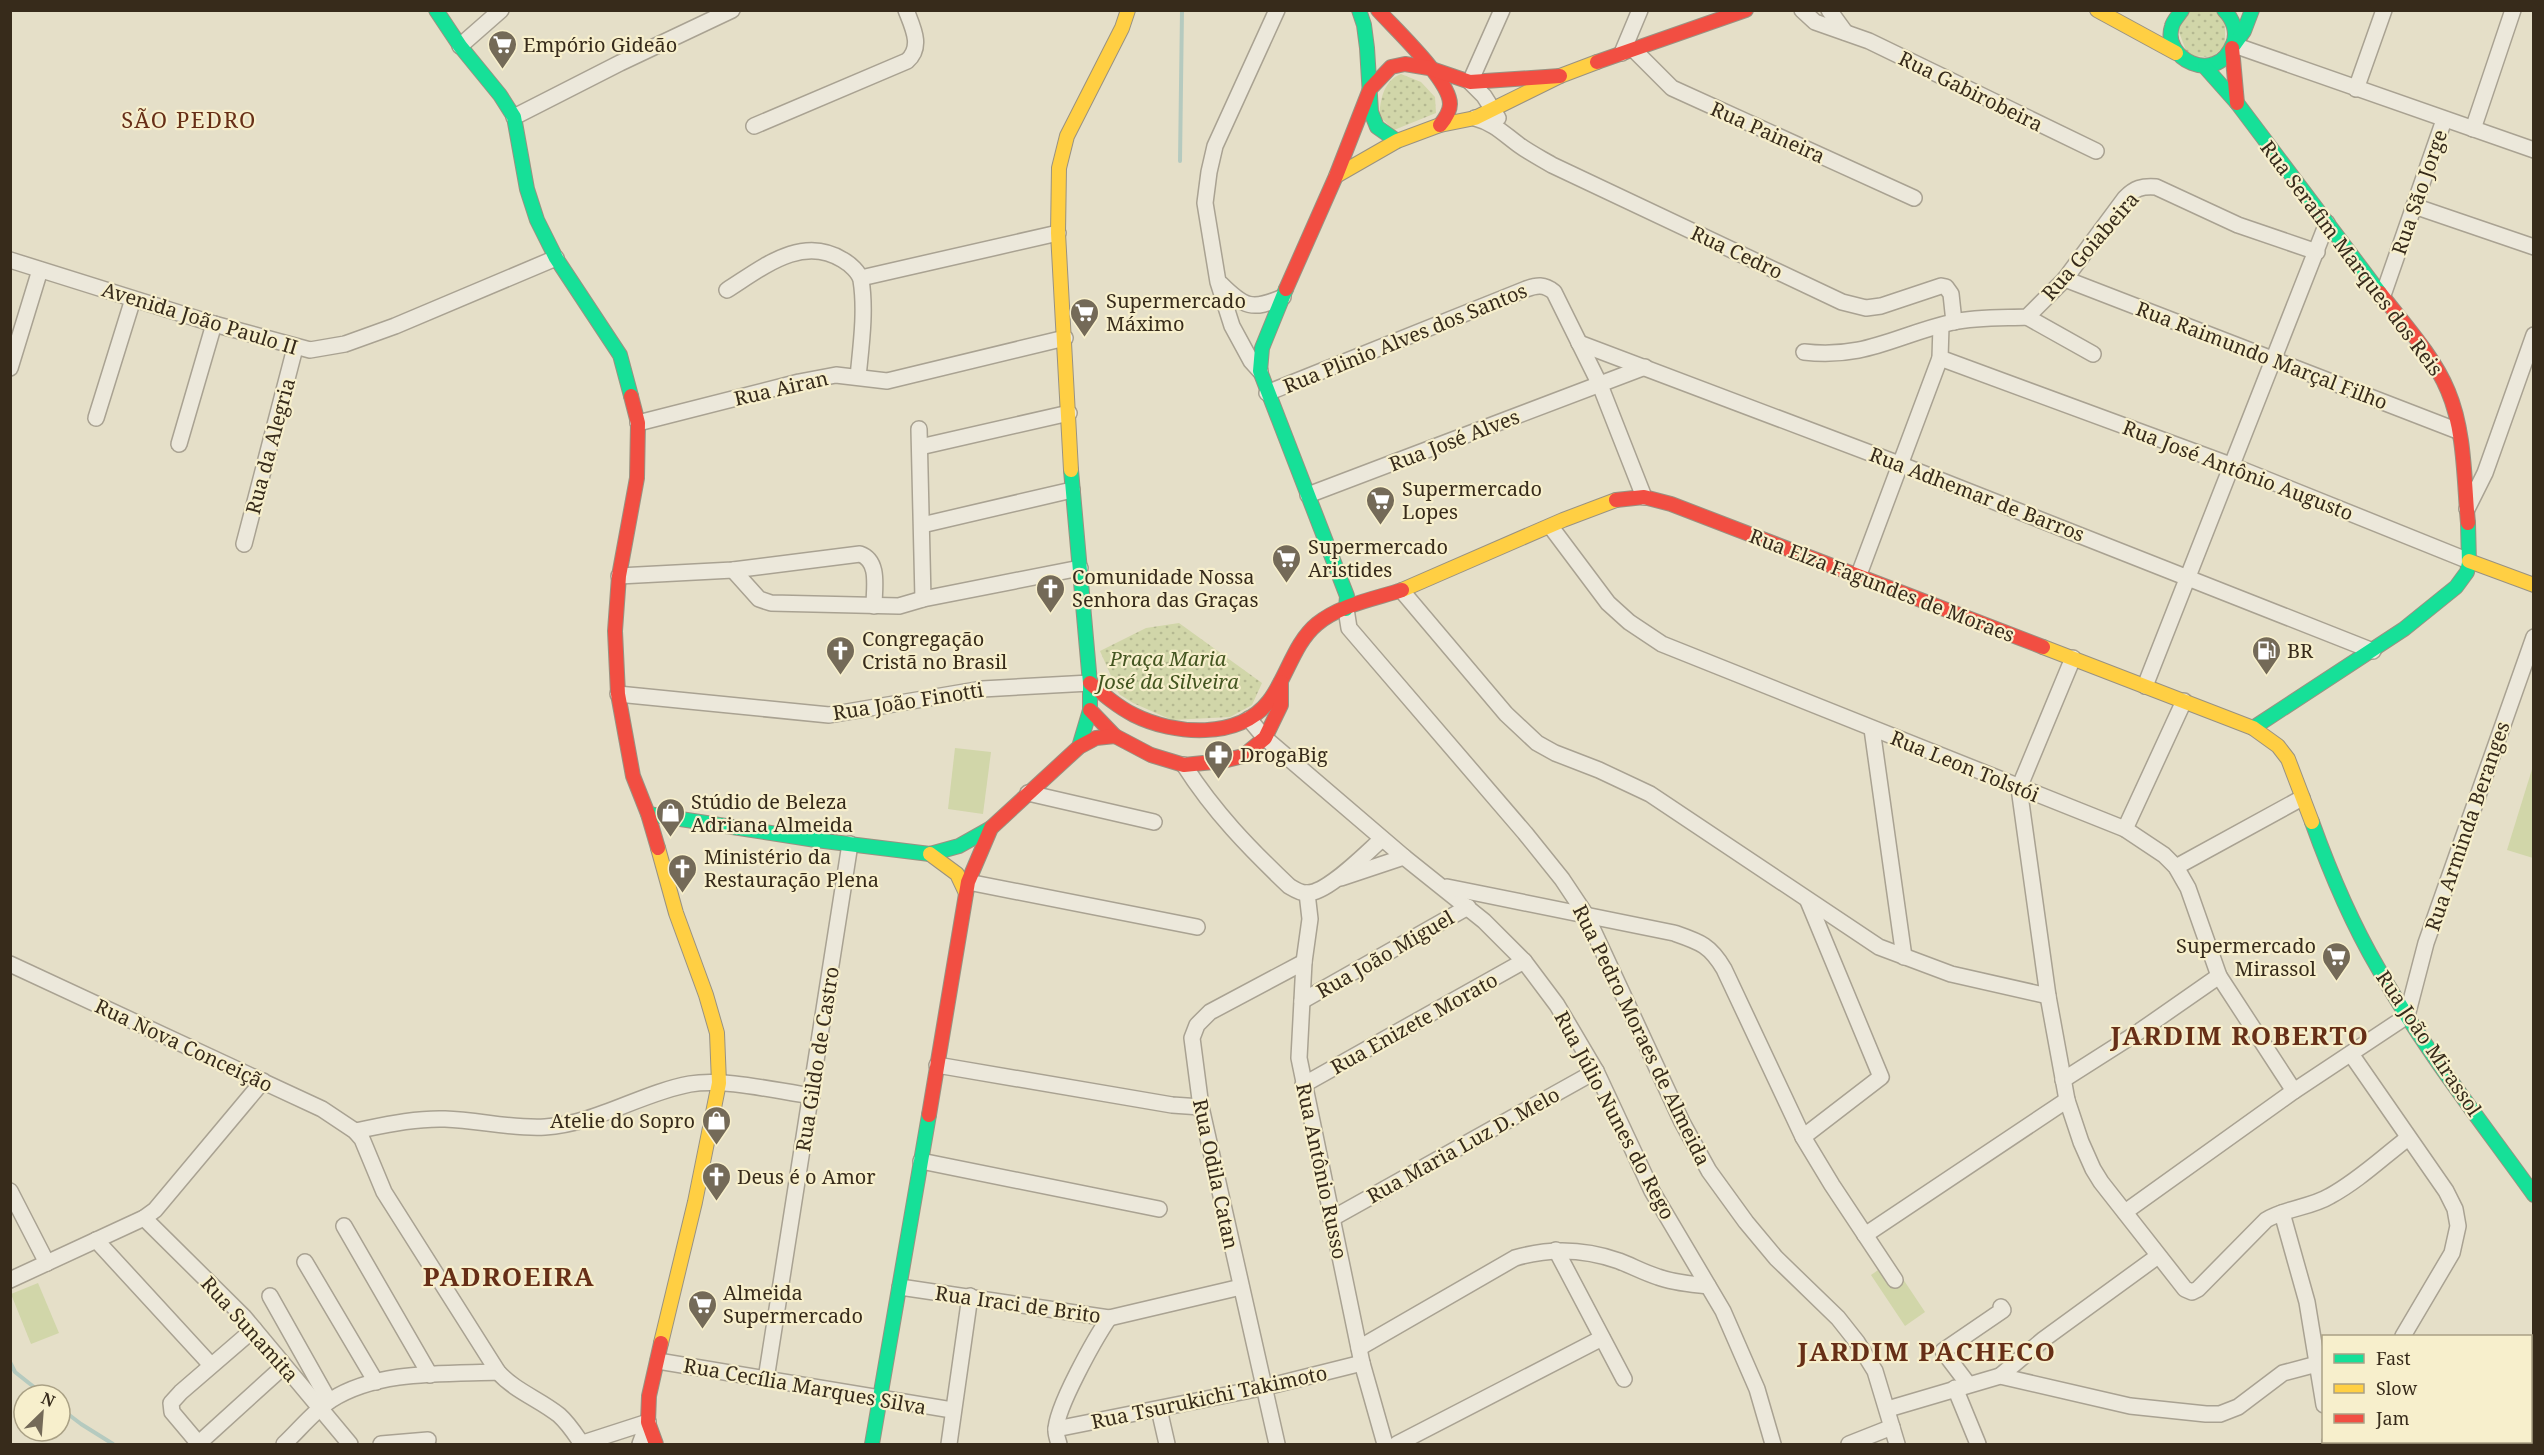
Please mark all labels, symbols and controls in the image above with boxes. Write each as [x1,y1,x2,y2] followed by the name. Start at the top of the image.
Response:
[486,28,518,70] supermarket icon: Empório Gideão
[523,31,677,58] place label: Empório Gideão
[1894,44,2048,138] street label: Rua Gabirobeira
[1707,95,1829,169] street label: Rua Paineira
[121,104,257,134] district label: SÃO PEDRO
[2385,126,2453,258] street label: Rua São Jorge
[2255,135,2449,381] street label: Rua Serafim Marques dos Reis
[2035,186,2145,306] street label: Rua Goiabeira
[1687,219,1787,285] street label: Rua Cedro
[99,275,301,361] street label: Avenida João Paulo II
[1279,277,1531,399] street label: Rua Plinio Alves dos Santos
[1106,287,1246,337] place label: Supermercado Máximo
[2132,295,2392,415] street label: Rua Raimundo Marçal Filho
[1069,296,1101,338] supermarket icon: Supermercado Máximo
[731,364,831,412] street label: Rua Airan
[239,375,301,517] street label: Rua da Alegria
[1385,403,1523,477] street label: Rua José Alves
[2119,414,2357,526] street label: Rua José Antônio Augusto
[1866,440,2088,548] street label: Rua Adhemar de Barros
[1402,475,1542,525] place label: Supermercado Lopes
[1365,484,1397,526] supermarket icon: Supermercado Lopes
[1746,522,2018,648] street label: Rua Elza Fagundes de Moraes
[1308,533,1448,583] place label: Supermercado Aristides
[1271,542,1303,584] supermarket icon: Supermercado Aristides
[1072,563,1259,613] place label: Comunidade Nossa Senhora das Graças
[1035,572,1067,614] church icon: Comunidade Nossa Senhora das Graças
[862,625,1007,675] place label: Congregação Cristã no Brasil
[825,634,857,676] church icon: Congregação Cristã no Brasil
[2250,634,2282,676] fuel station icon: BR
[2287,637,2314,664] place label: BR
[1093,645,1239,695] park label: Praça Maria José da Silveira
[831,676,986,726] street label: Rua João Finotti
[2418,718,2516,934] street label: Rua Arminda Beranges
[1887,724,2044,808] street label: Rua Leon Tolstói
[1203,738,1235,780] pharmacy icon: DrogaBig
[1240,741,1328,768] place label: DrogaBig
[691,788,853,838] place label: Stúdio de Beleza Adriana Almeida
[654,796,686,838] shop icon: Stúdio de Beleza Adriana Almeida
[704,843,879,893] place label: Ministério da Restauração Plena
[667,852,699,894] church icon: Ministério da Restauração Plena
[1567,900,1717,1170] street label: Rua Pedro Moraes de Almeida
[1311,904,1459,1004] street label: Rua João Miguel
[2176,932,2316,982] place label: Supermercado Mirassol
[2321,940,2353,982] supermarket icon: Supermercado Mirassol
[789,965,845,1153] street label: Rua Gildo de Castro
[2370,965,2488,1121] street label: Rua João Mirassol
[1326,966,1502,1080] street label: Rua Enizete Morato
[91,992,277,1098] street label: Rua Nova Conceição
[1549,1006,1681,1224] street label: Rua Júlio Nunes do Rego
[2109,1017,2370,1053] district label: JARDIM ROBERTO
[1290,1080,1354,1262] street label: Rua Antônio Russo
[1362,1081,1564,1209] street label: Rua Maria Luz D. Melo
[1187,1096,1245,1252] street label: Rua Odila Catan
[700,1104,732,1146] shop icon: Atelie do Sopro
[550,1107,695,1134] place label: Atelie do Sopro
[700,1160,732,1202] church icon: Deus é o Amor
[737,1163,876,1190] place label: Deus é o Amor
[423,1258,595,1294] district label: PADROEIRA
[195,1270,305,1388] street label: Rua Sunamita
[723,1279,863,1329] place label: Almeida Supermercado
[933,1279,1103,1329] street label: Rua Iraci de Brito
[686,1288,718,1330] supermarket icon: Almeida Supermercado
[1796,1333,2057,1369] district label: JARDIM PACHECO
[2322,1335,2532,1443] legend
[2376,1346,2411,1370] text: Fast
[681,1351,929,1421] street label: Rua Cecília Marques Silva
[1089,1359,1329,1435] street label: Rua Tsurukichi Takimoto
[2376,1376,2418,1400] text: Slow
[12,1383,72,1443] north arrow
[38,1387,59,1412] text: N
[2375,1406,2410,1430] text: Jam

